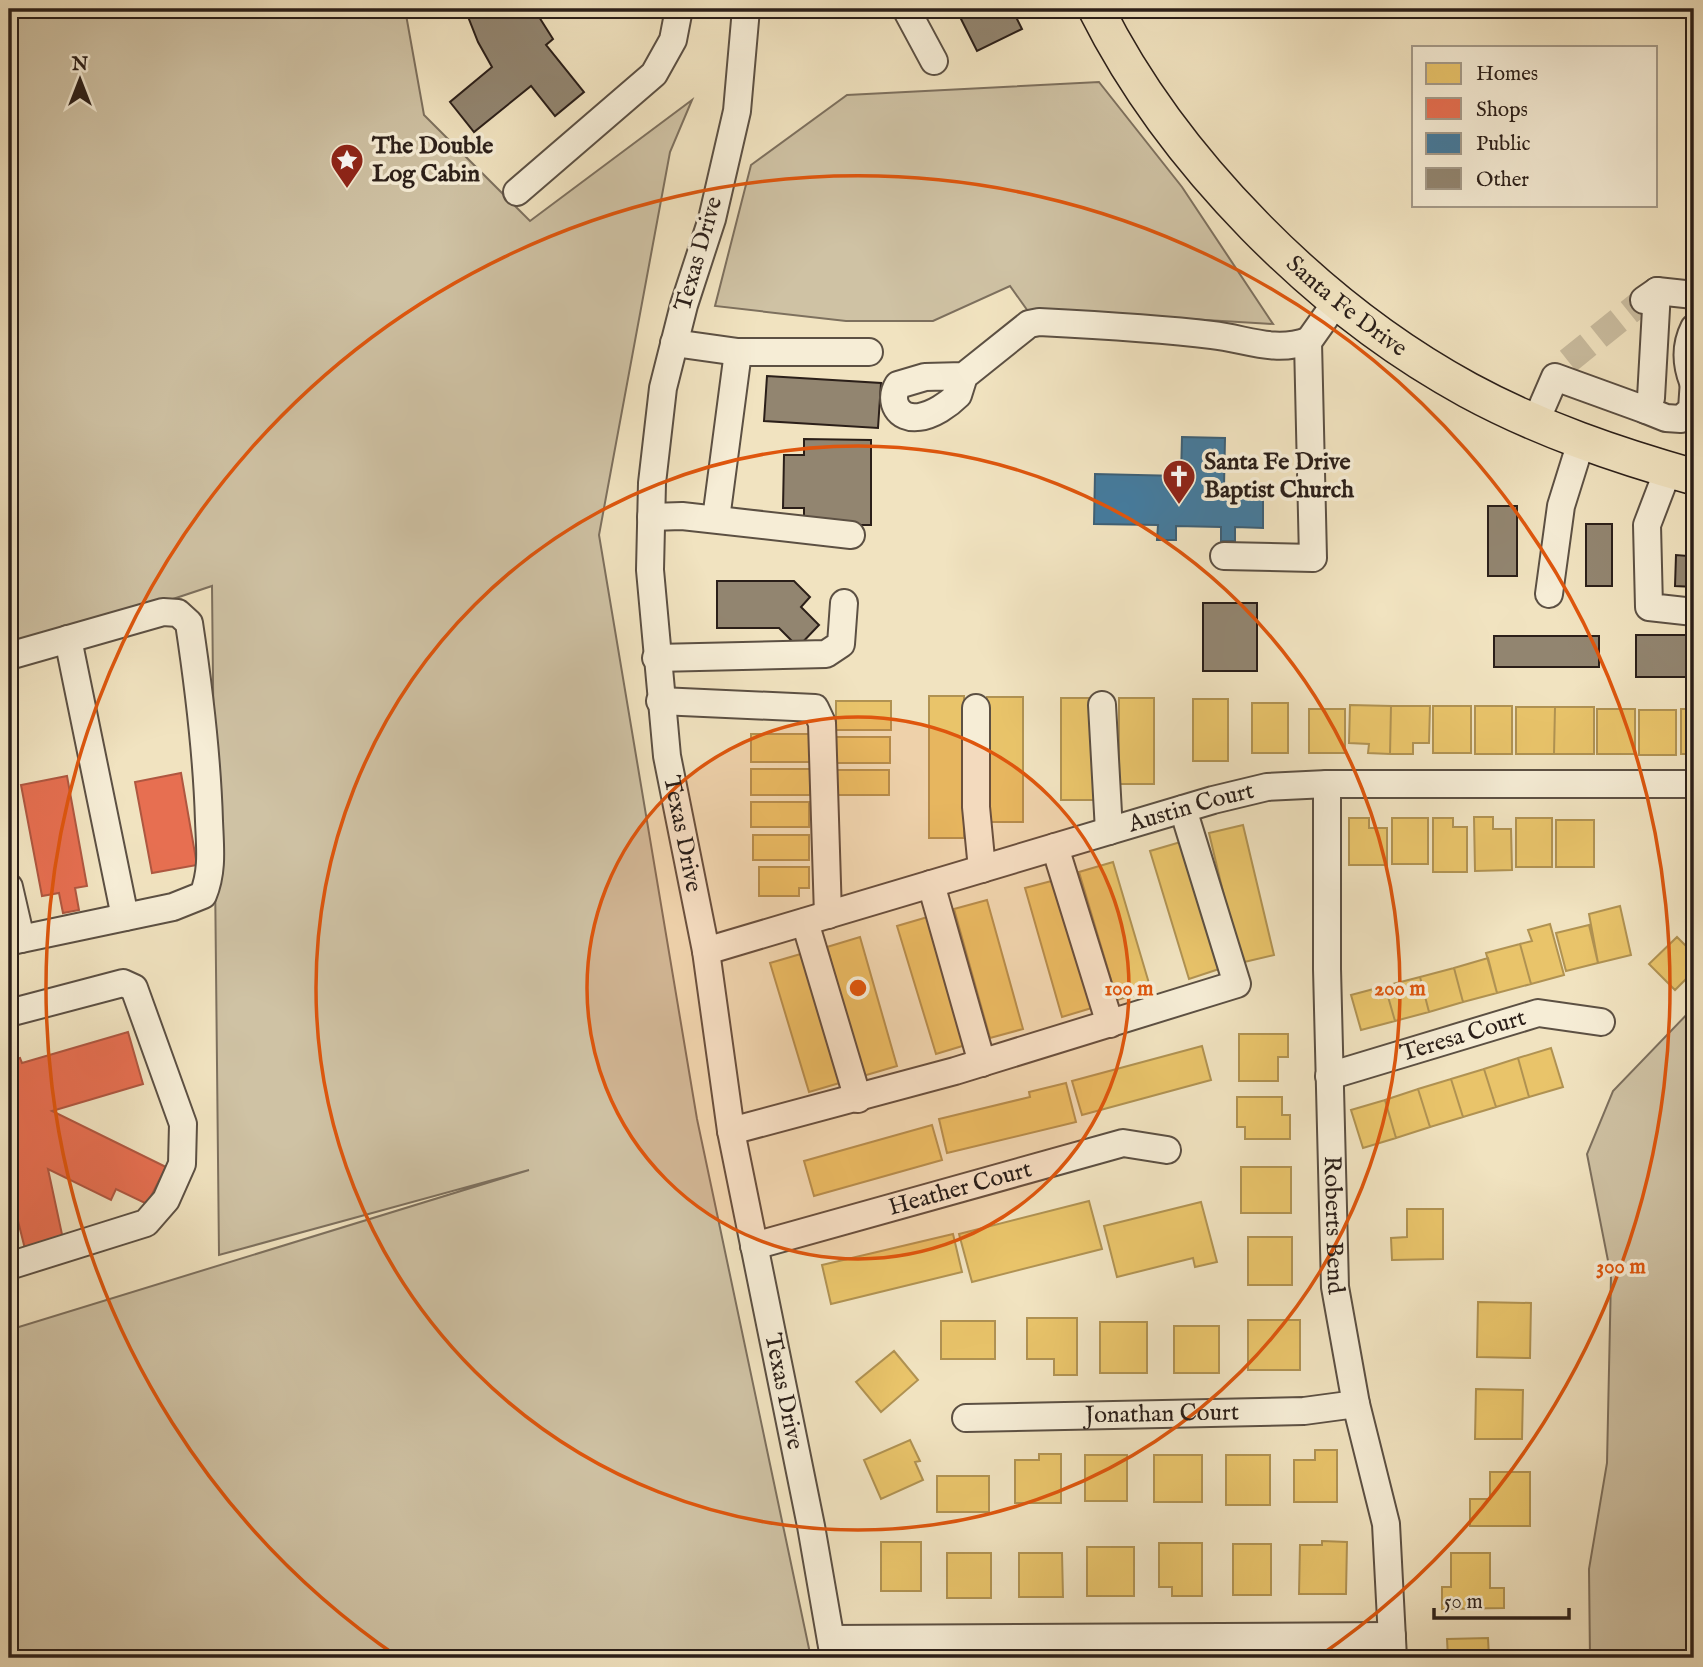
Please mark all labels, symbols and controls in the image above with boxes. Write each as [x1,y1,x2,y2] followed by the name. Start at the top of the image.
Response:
[46,46,116,116] north arrow
[1412,46,1658,206] legend
[71,53,89,77] text: N
[1476,61,1538,88] text: Homes
[1476,97,1528,124] text: Shops
[371,131,493,190] place label: The Double Log Cabin
[1476,131,1530,158] text: Public
[328,141,366,190] place icon: The Double Log Cabin
[1476,167,1529,194] text: Other
[668,193,730,315] street label: Texas Drive
[1279,249,1413,364] street label: Santa Fe Drive
[1204,447,1354,506] place label: Santa Fe Drive Baptist Church
[1160,457,1198,506] church icon: Santa Fe Drive Baptist Church
[656,773,709,895] street label: Texas Drive
[1124,775,1257,840] street label: Austin Court
[846,976,870,1000] centre of rings
[1104,976,1154,1003] text: 100 m
[1374,976,1426,1003] text: 200 m
[1396,1002,1530,1069] street label: Teresa Court
[885,1154,1035,1223] street label: Heather Court
[1316,1155,1352,1297] street label: Roberts Bend
[1596,1254,1646,1281] text: 300 m
[757,1330,811,1452] street label: Texas Drive
[1082,1397,1239,1431] street label: Jonathan Court
[1434,1576,1568,1620] scale bar
[1444,1589,1483,1616] text: 50 m

